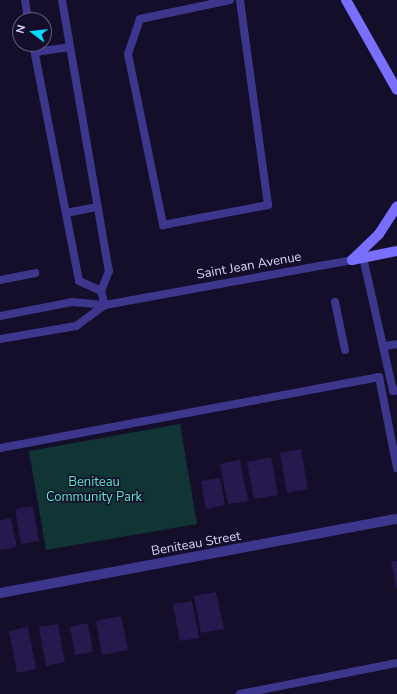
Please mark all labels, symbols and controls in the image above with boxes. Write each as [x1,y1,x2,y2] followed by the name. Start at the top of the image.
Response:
[12,12,52,52] north arrow
[13,23,29,35] text: N
[195,249,303,283] street label: Saint Jean Avenue
[46,475,142,506] park label: Beniteau Community Park
[150,528,242,560] street label: Beniteau Street

